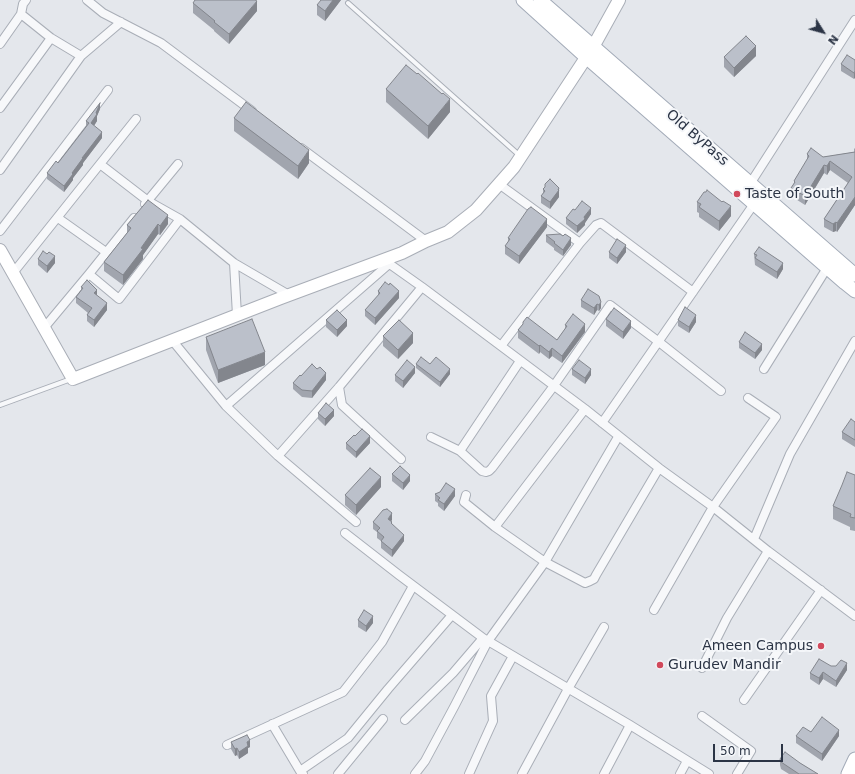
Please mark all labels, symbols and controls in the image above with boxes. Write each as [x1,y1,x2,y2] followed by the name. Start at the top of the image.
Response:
[803,12,843,52] north arrow
[825,32,841,47] text: N
[662,106,732,170] street label: Old ByPass
[745,186,844,202] place label: Taste of South
[732,189,742,199] marker: Taste of South
[702,638,813,654] place label: Ameen Campus
[816,641,826,651] marker: Ameen Campus
[668,657,781,673] place label: Gurudev Mandir
[655,660,665,670] marker: Gurudev Mandir
[715,736,785,762] scale bar
[720,744,751,758] text: 50 m

